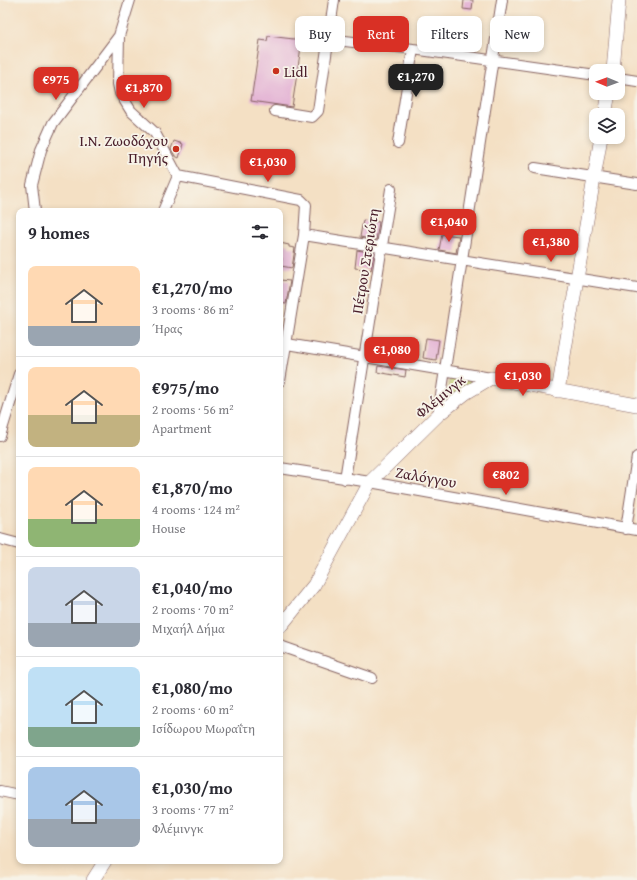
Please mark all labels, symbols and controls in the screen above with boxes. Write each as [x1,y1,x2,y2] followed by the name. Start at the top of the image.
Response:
[295,16,345,52] chip: Buy
[353,16,409,52] chip: Rent
[417,16,482,52] chip: Filters
[490,16,544,52] chip: New
[284,61,308,82] place label: Lidl
[383,64,449,98] pin: €1,270
[589,64,625,100] north arrow
[589,64,625,144] map controls
[271,66,281,76] marker: Lidl
[32,67,80,101] pin: €975
[397,67,435,86] text: €1,270
[43,70,69,89] text: €975
[111,75,177,109] pin: €1,870
[125,78,163,97] text: €1,870
[589,108,625,144] button: layers
[79,130,169,168] place label: Ι.Ν. Ζωοδόχου Πηγής
[171,144,181,154] marker: Ι.Ν. Ζωοδόχου Πηγής
[235,149,301,183] pin: €1,030
[249,152,287,171] text: €1,030
[346,207,384,315] street label: Πέτρου Στεριώτη
[416,209,482,243] pin: €1,040
[430,212,468,231] text: €1,040
[28,220,90,245] text: 9 homes
[249,221,271,243] icon: filters
[518,229,584,263] pin: €1,380
[532,232,570,251] text: €1,380
[152,275,233,300] text: €1,270/mo
[60,282,108,330] icon: home
[152,300,234,319] text: 3 rooms · 86 m²
[152,319,182,338] text: Ήρας
[359,337,425,371] pin: €1,080
[373,340,411,359] text: €1,080
[490,363,556,397] pin: €1,030
[504,366,542,385] text: €1,030
[410,369,470,423] street label: Φλέμινγκ
[152,375,219,400] text: €975/mo
[60,383,108,431] icon: home
[152,400,234,419] text: 2 rooms · 56 m²
[152,419,212,438] text: Apartment
[394,461,458,493] street label: Ζαλόγγου
[482,462,530,496] pin: €802
[493,465,519,484] text: €802
[152,475,233,500] text: €1,870/mo
[60,483,108,531] icon: home
[152,500,240,519] text: 4 rooms · 124 m²
[152,519,186,538] text: House
[152,575,233,600] text: €1,040/mo
[60,583,108,631] icon: home
[152,600,234,619] text: 2 rooms · 70 m²
[152,619,225,638] text: Μιχαήλ Δήμα
[152,675,233,700] text: €1,080/mo
[60,683,108,731] icon: home
[152,700,234,719] text: 2 rooms · 60 m²
[152,719,255,738] text: Ισίδωρου Μωραΐτη
[152,775,233,800] text: €1,030/mo
[60,783,108,831] icon: home
[152,800,234,819] text: 3 rooms · 77 m²
[152,819,203,838] text: Φλέμινγκ

